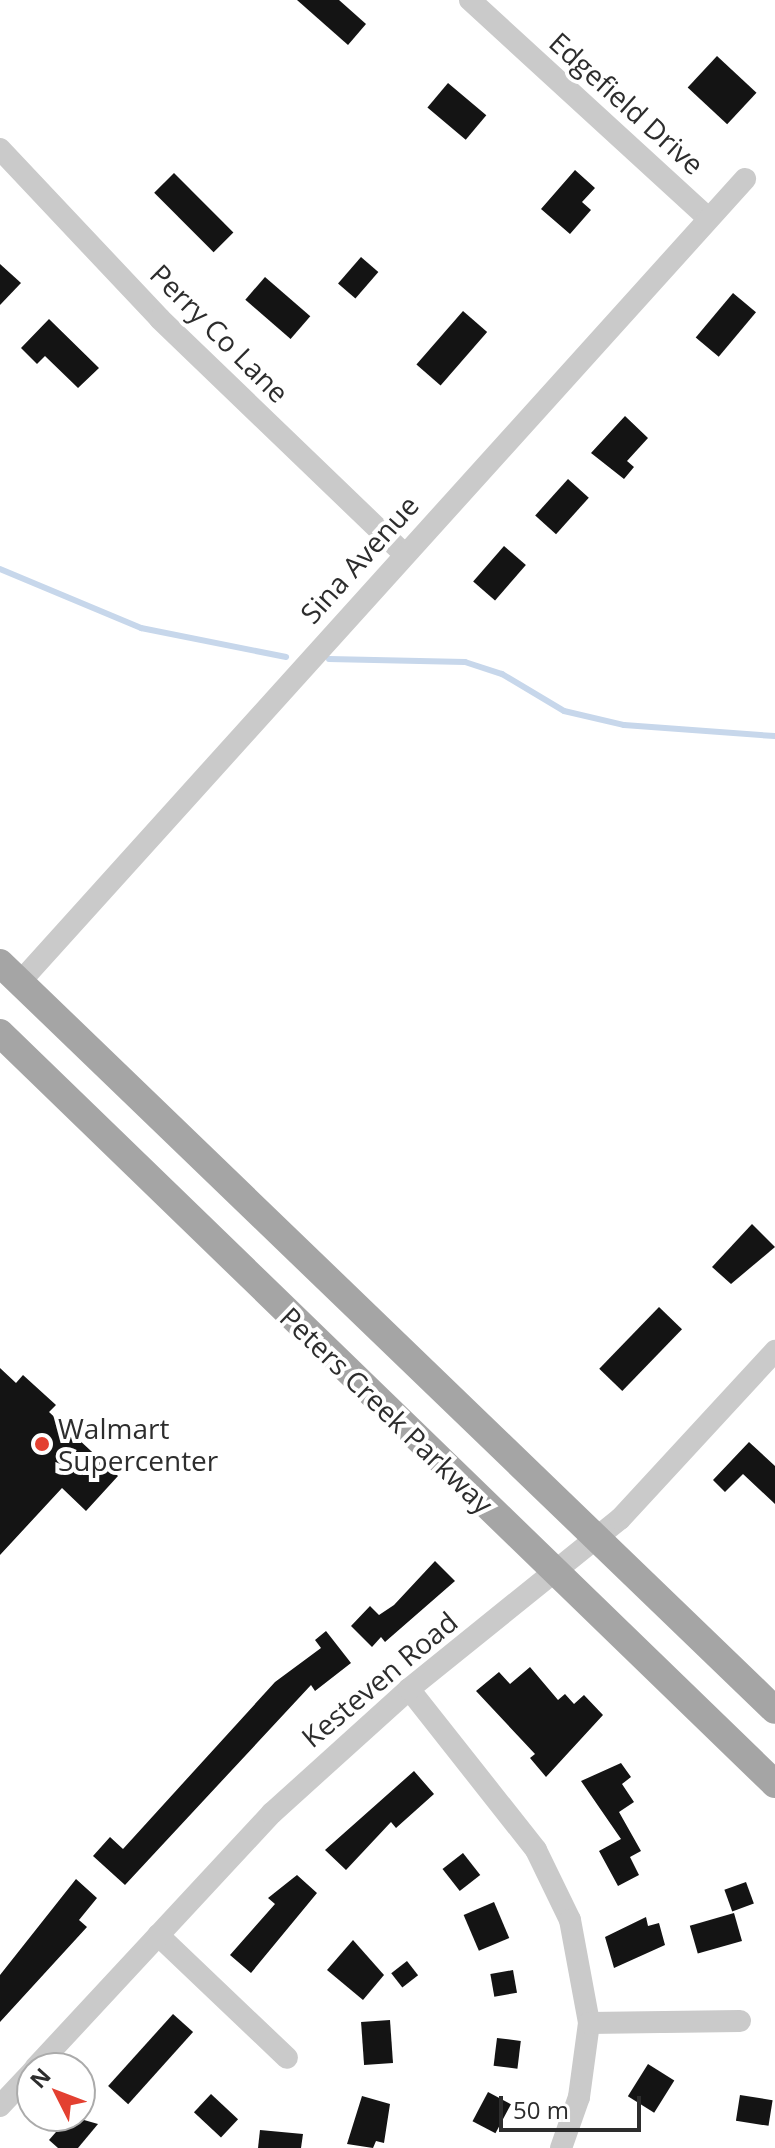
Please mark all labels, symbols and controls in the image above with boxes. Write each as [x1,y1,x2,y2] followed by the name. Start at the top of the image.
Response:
[543,25,711,181] street label: Edgefield Drive
[144,257,296,409] street label: Perry Co Lane
[293,488,425,630] street label: Sina Avenue
[274,1300,500,1520] street label: Peters Creek Parkway
[58,1411,218,1477] place label: Walmart Supercenter
[33,1435,51,1453] marker: Walmart Supercenter
[294,1604,464,1754] street label: Kesteven Road
[16,2052,96,2132] north arrow
[23,2061,57,2094] text: N
[503,2080,645,2130] scale bar
[513,2093,569,2126] text: 50 m

